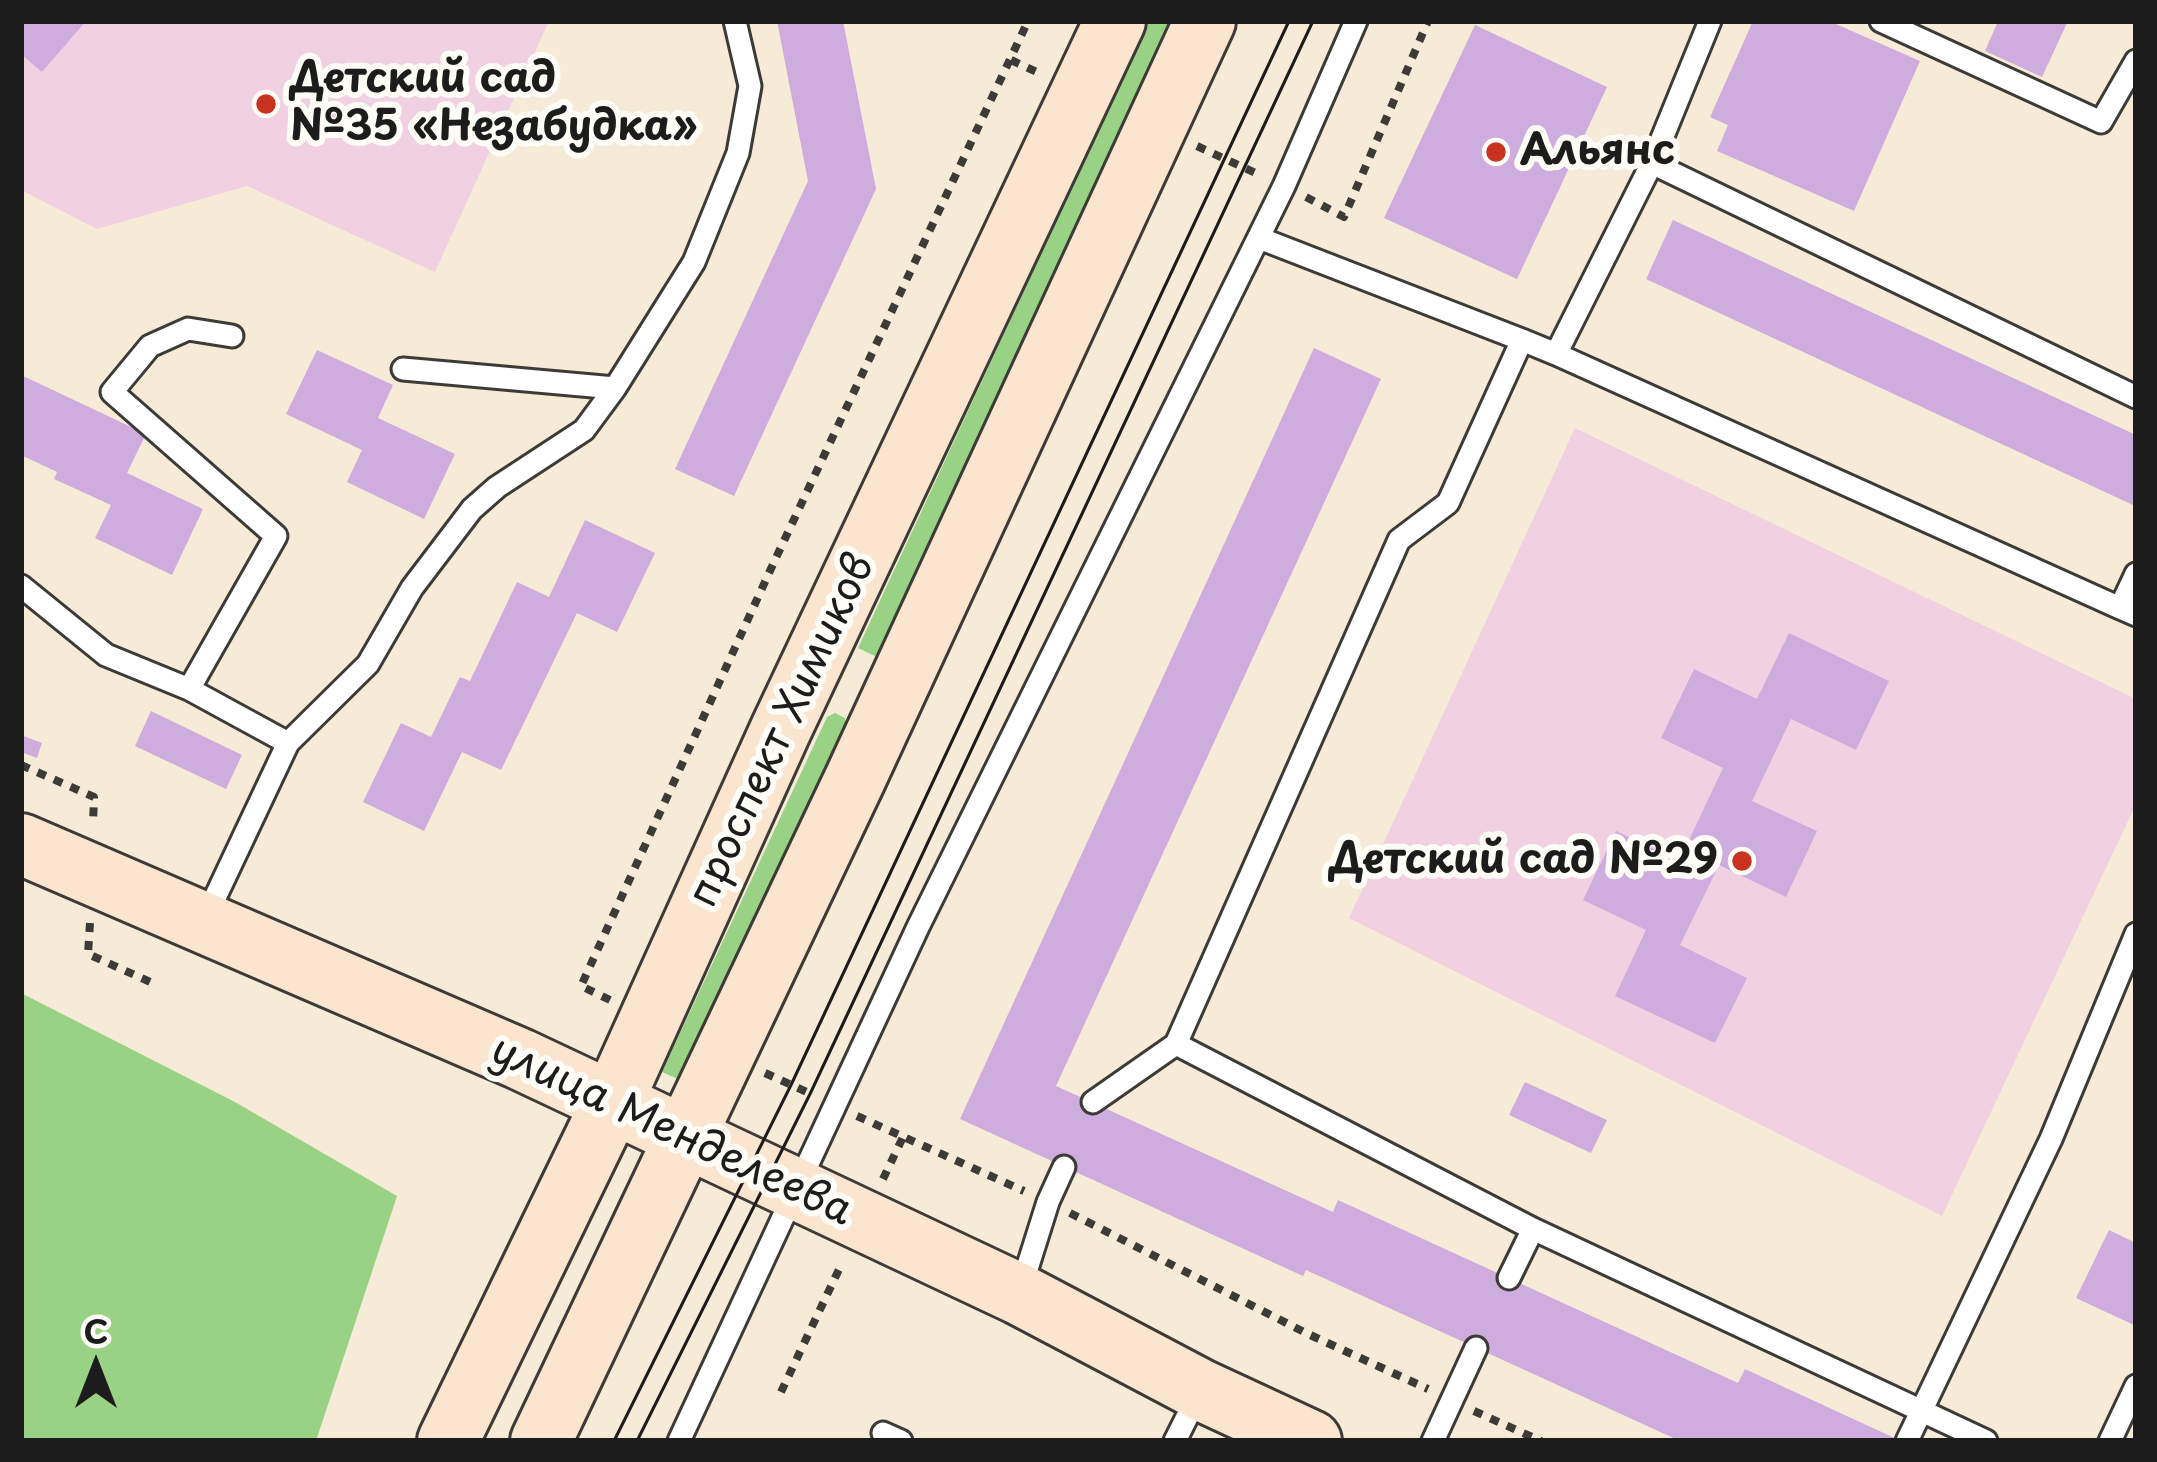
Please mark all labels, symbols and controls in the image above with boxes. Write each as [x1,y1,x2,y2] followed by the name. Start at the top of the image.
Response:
[290,55,697,154] place label: Детский сад №35 «Незабудка»
[253,91,279,117] marker: Детский сад №35 «Незабудка»
[1520,127,1675,177] place label: Альянс
[1483,139,1509,165] marker: Альянс
[679,546,887,916] street label: проспект Химиков
[1329,836,1718,886] place label: Детский сад №29
[1729,848,1755,874] marker: Детский сад №29
[482,1026,860,1238] street label: улица Менделеева
[84,1305,108,1355] text: С
[36,1306,156,1426] north arrow

